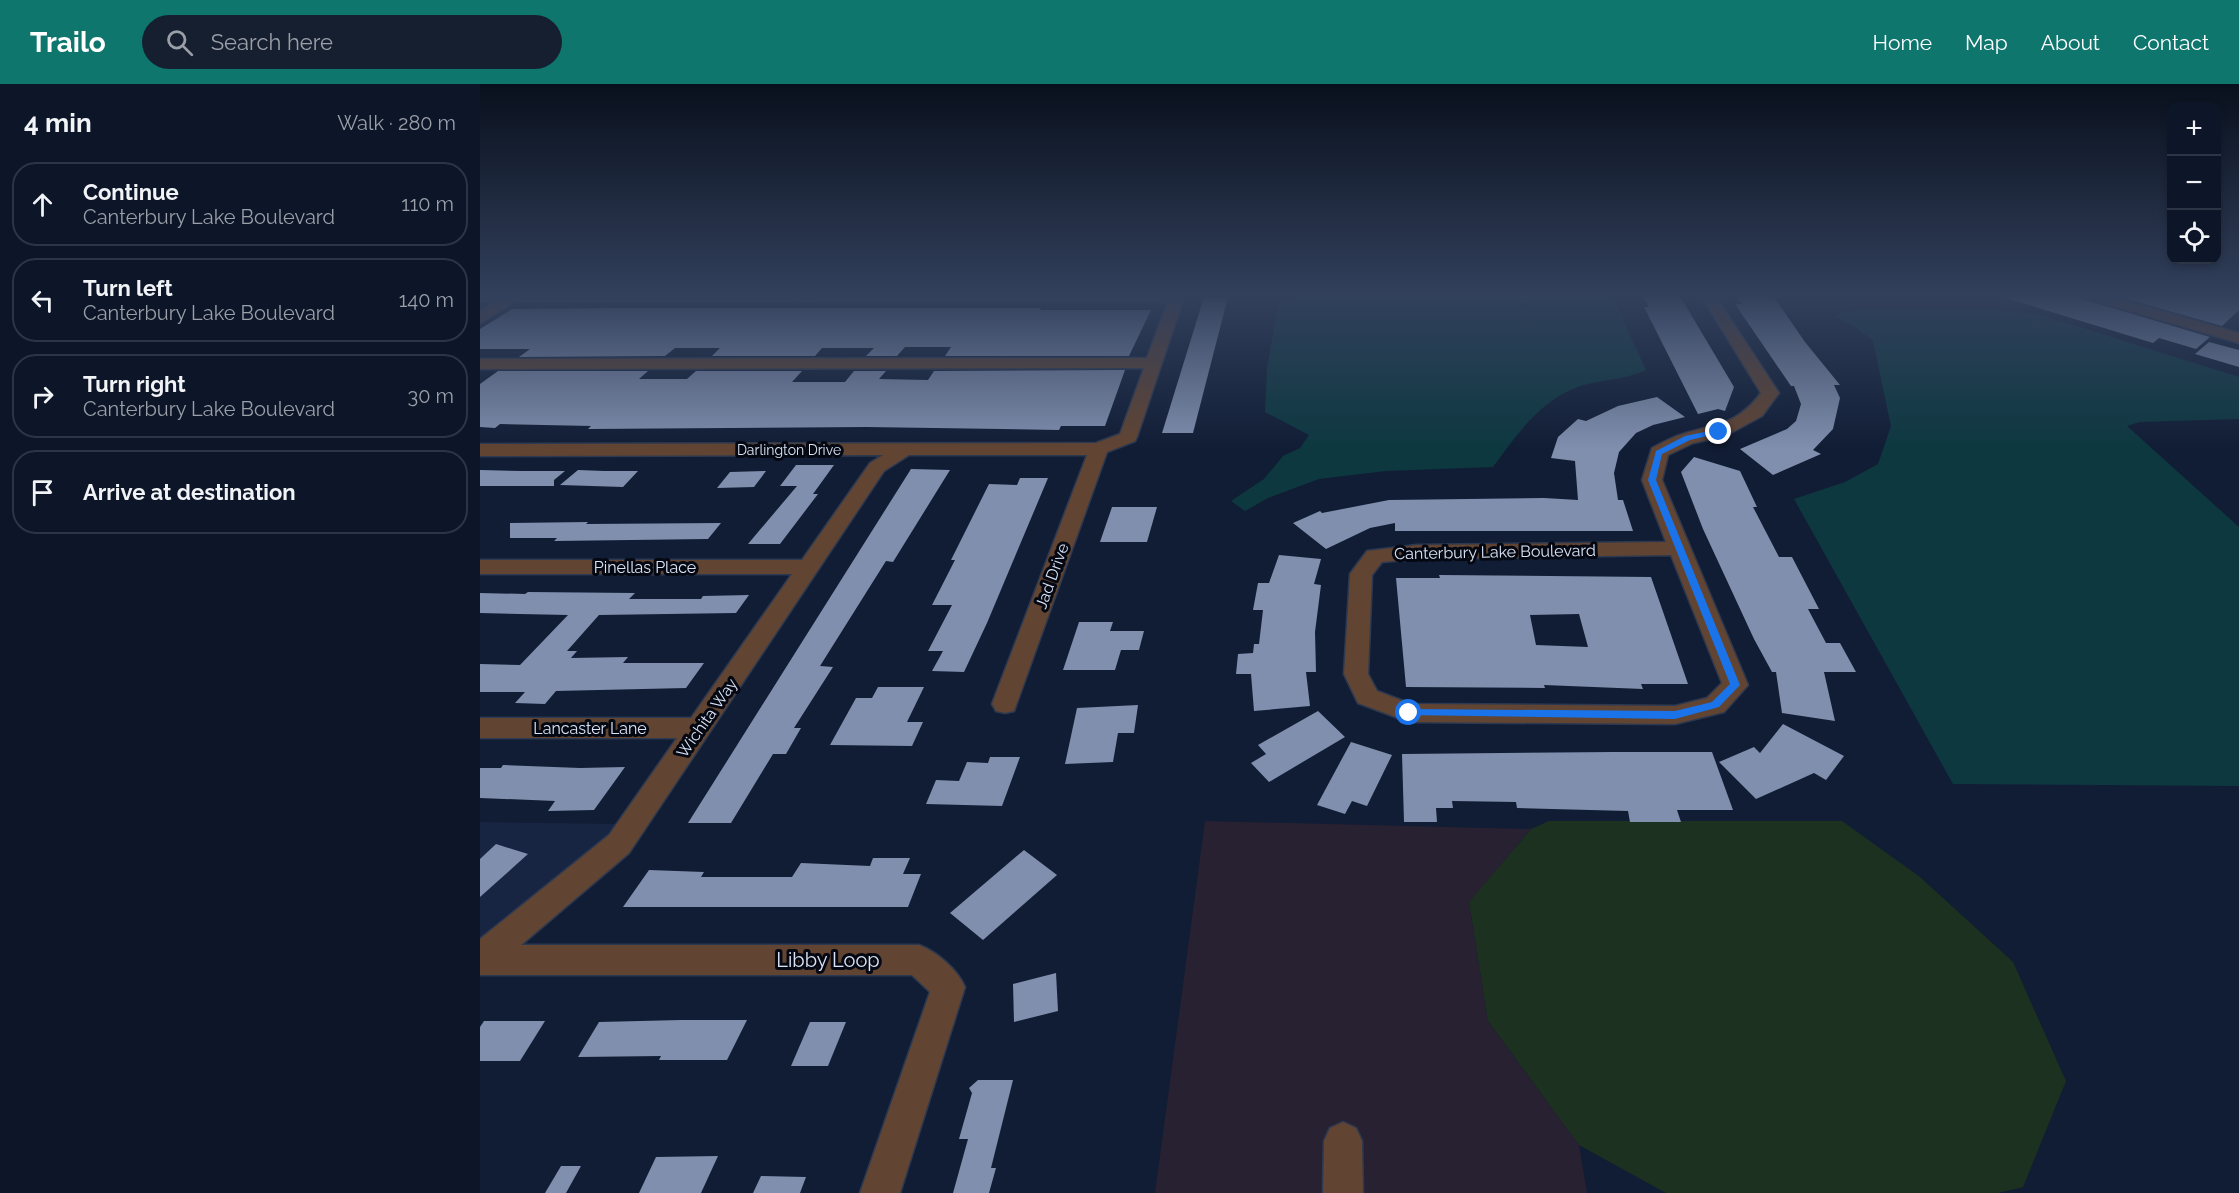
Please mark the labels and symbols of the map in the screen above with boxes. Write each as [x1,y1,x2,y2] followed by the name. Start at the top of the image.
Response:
[1705,418,1731,444] route end
[737,442,841,458] street label: Darlington Drive
[1031,541,1073,611] street label: Jad Drive
[1394,541,1596,563] street label: Canterbury Lake Boulevard
[594,558,696,577] street label: Pinellas Place
[673,674,741,761] street label: Wichita Way
[1395,699,1421,725] route start
[533,719,647,738] street label: Lancaster Lane
[776,948,880,972] street label: Libby Loop

